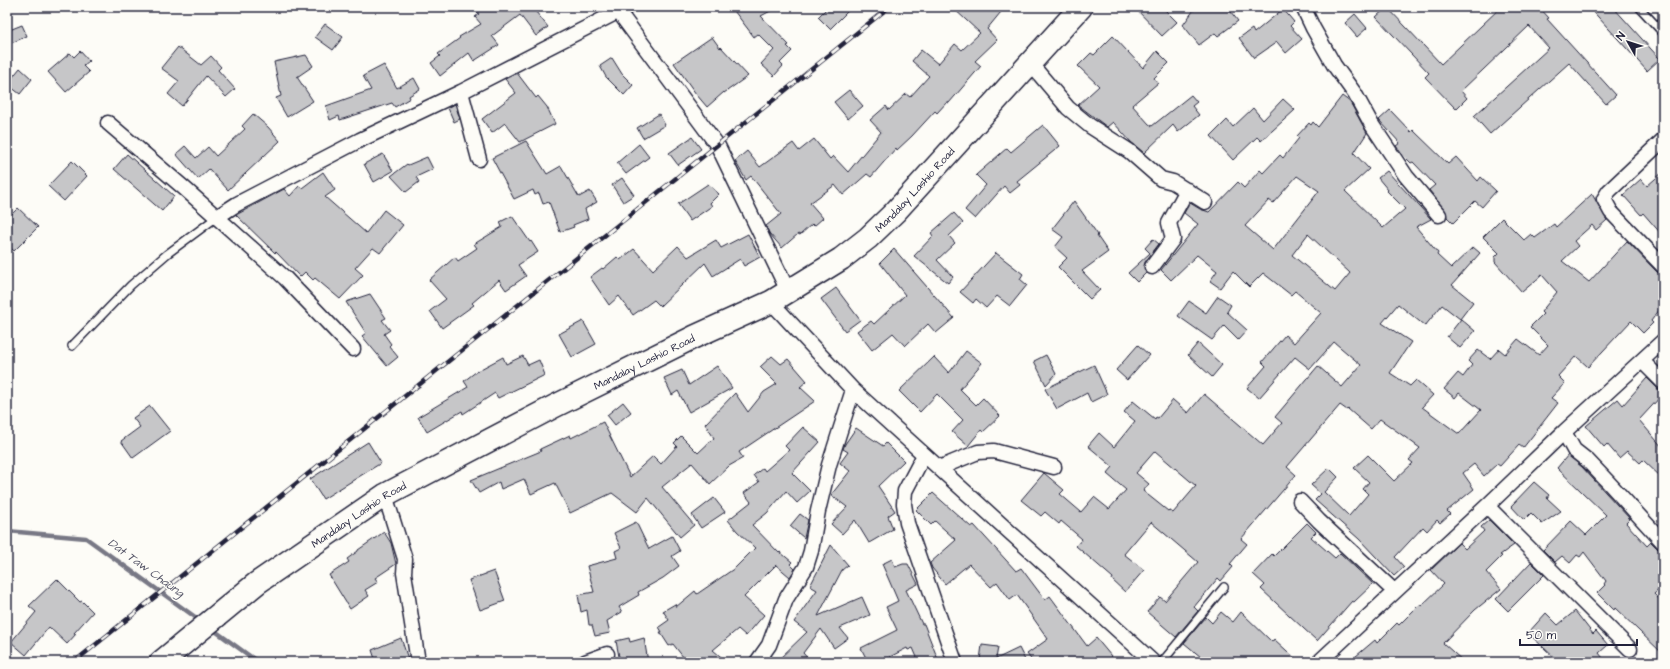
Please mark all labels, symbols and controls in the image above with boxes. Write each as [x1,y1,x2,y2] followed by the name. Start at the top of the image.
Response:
[1608,22,1648,62] north arrow
[1613,29,1629,43] text: N
[871,143,958,235] street label: Mandalay Lashio Road
[591,330,697,393] street label: Mandalay Lashio Road
[308,478,409,551] street label: Mandalay Lashio Road
[104,535,188,603] water label: Dat Taw Chaung
[1520,621,1637,647] scale bar
[1526,627,1557,644] text: 50 m

